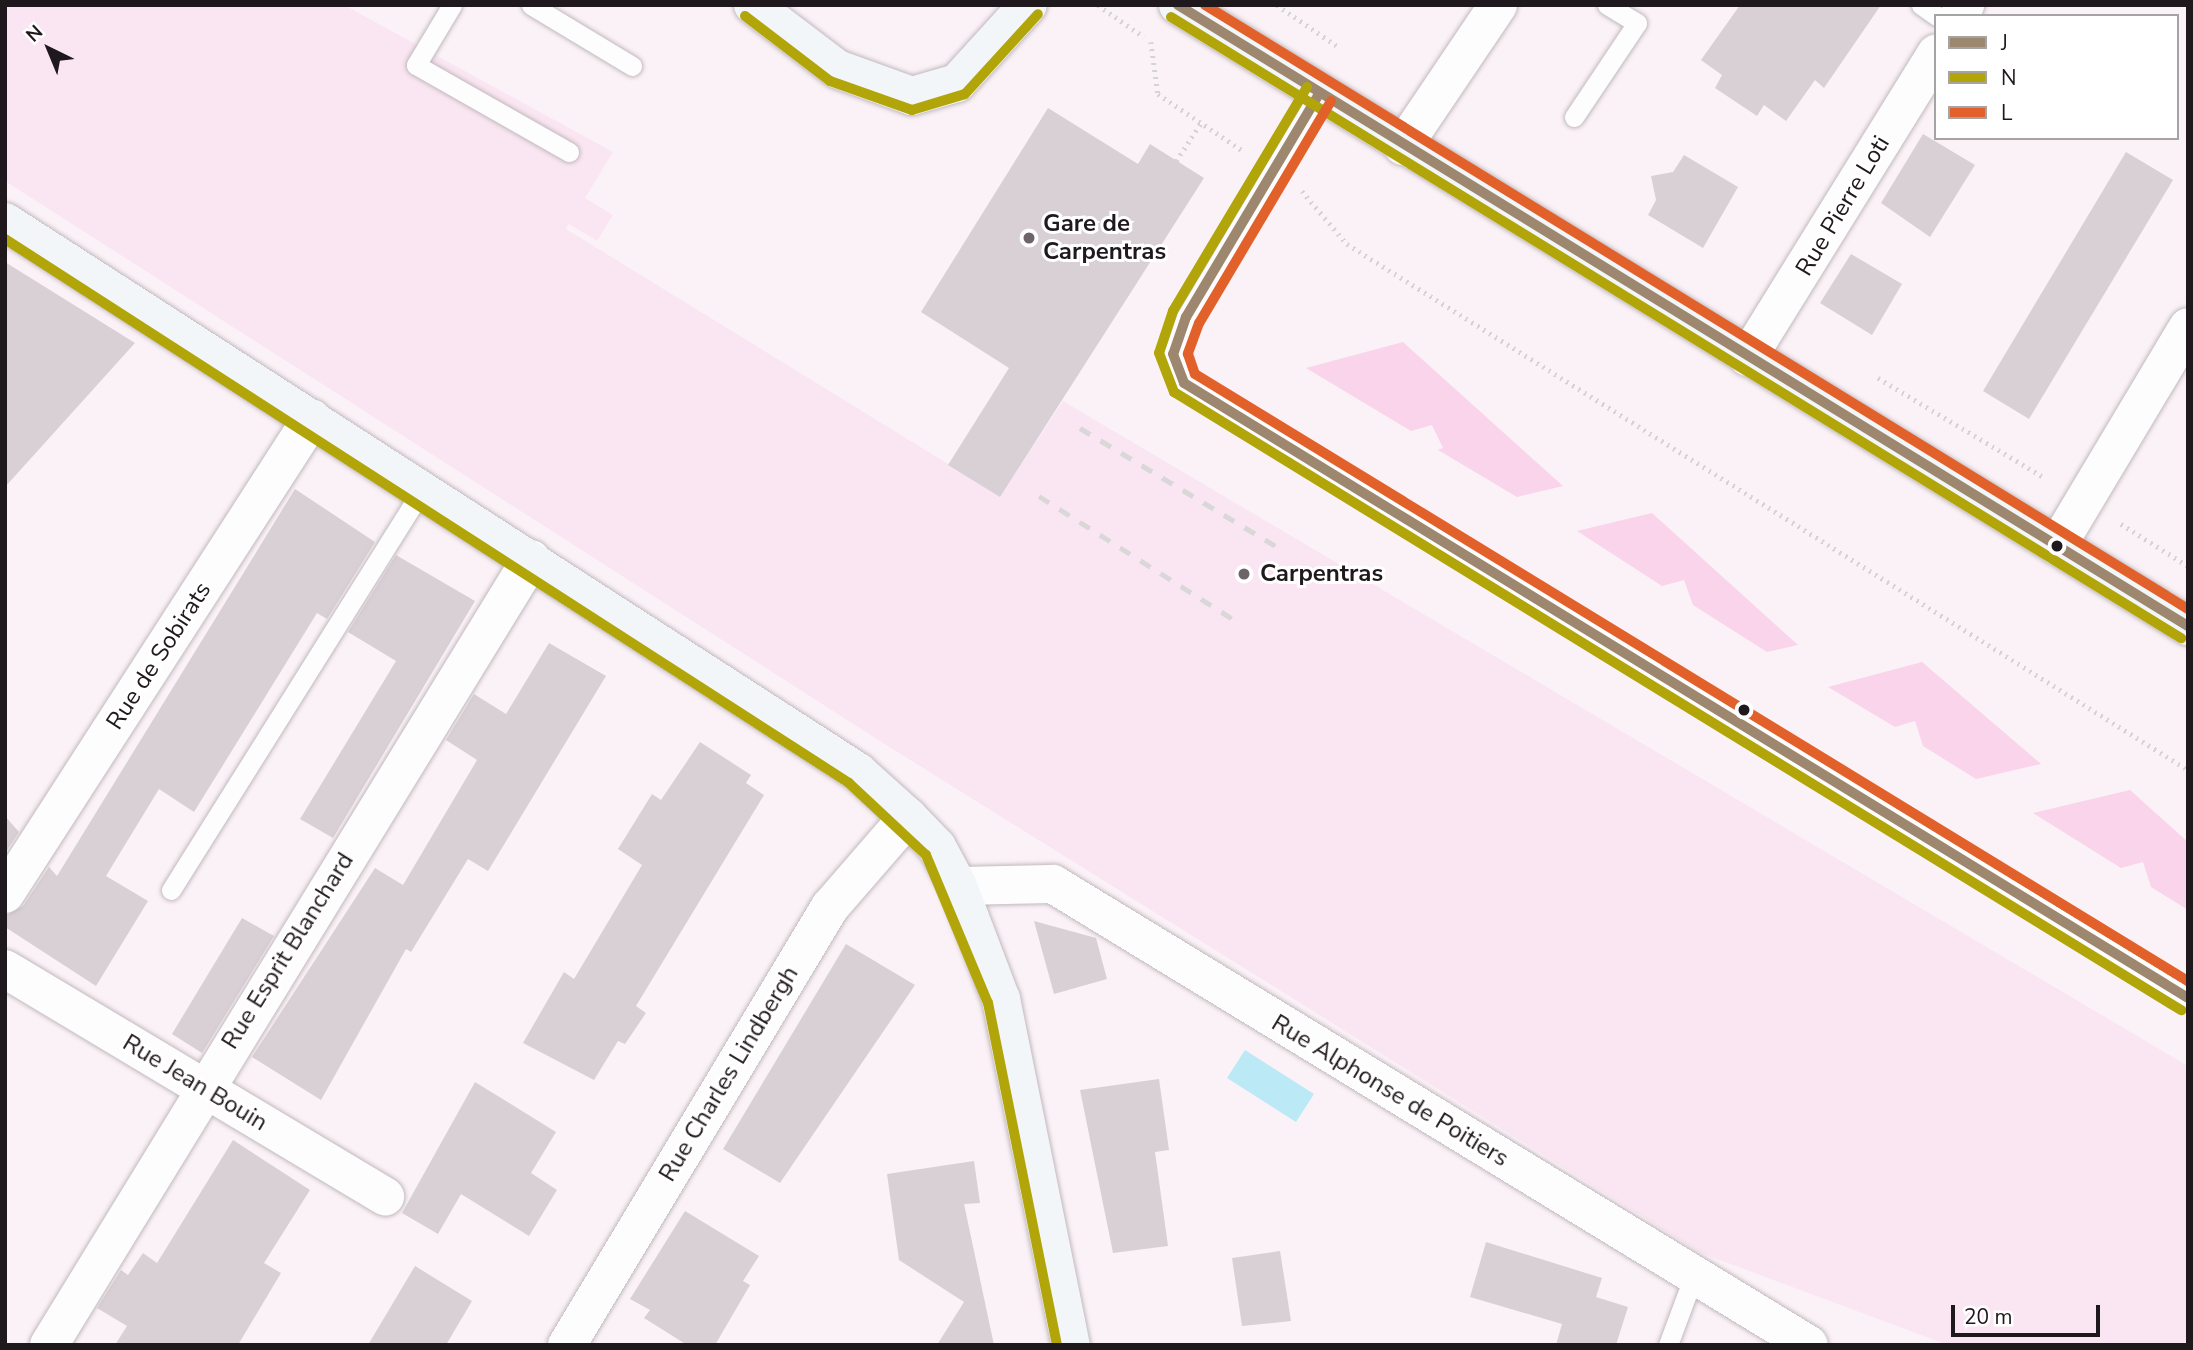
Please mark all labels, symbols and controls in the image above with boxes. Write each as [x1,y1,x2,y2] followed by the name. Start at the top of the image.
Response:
[14,14,84,84] north arrow
[1934,14,2179,140] legend
[21,19,49,48] text: N
[2001,29,2008,57] text: J
[2001,64,2017,92] text: N
[2001,99,2012,127] text: L
[1790,131,1896,281] street label: Rue Pierre Loti
[1043,210,1166,266] place label: Gare de Carpentras
[1021,230,1037,246] marker: Gare de Carpentras
[2050,539,2064,553] unlabelled marker
[1260,560,1383,588] place label: Carpentras
[1234,564,1254,584] marker: Carpentras
[101,577,217,735] street label: Rue de Sobirats
[1737,703,1751,717] unlabelled marker
[216,847,360,1055] street label: Rue Esprit Blanchard
[653,961,805,1187] street label: Rue Charles Lindbergh
[1266,1009,1514,1173] street label: Rue Alphonse de Poitiers
[117,1028,273,1138] street label: Rue Jean Bouin
[1955,1290,2104,1334] scale bar
[1964,1303,2013,1331] text: 20 m

